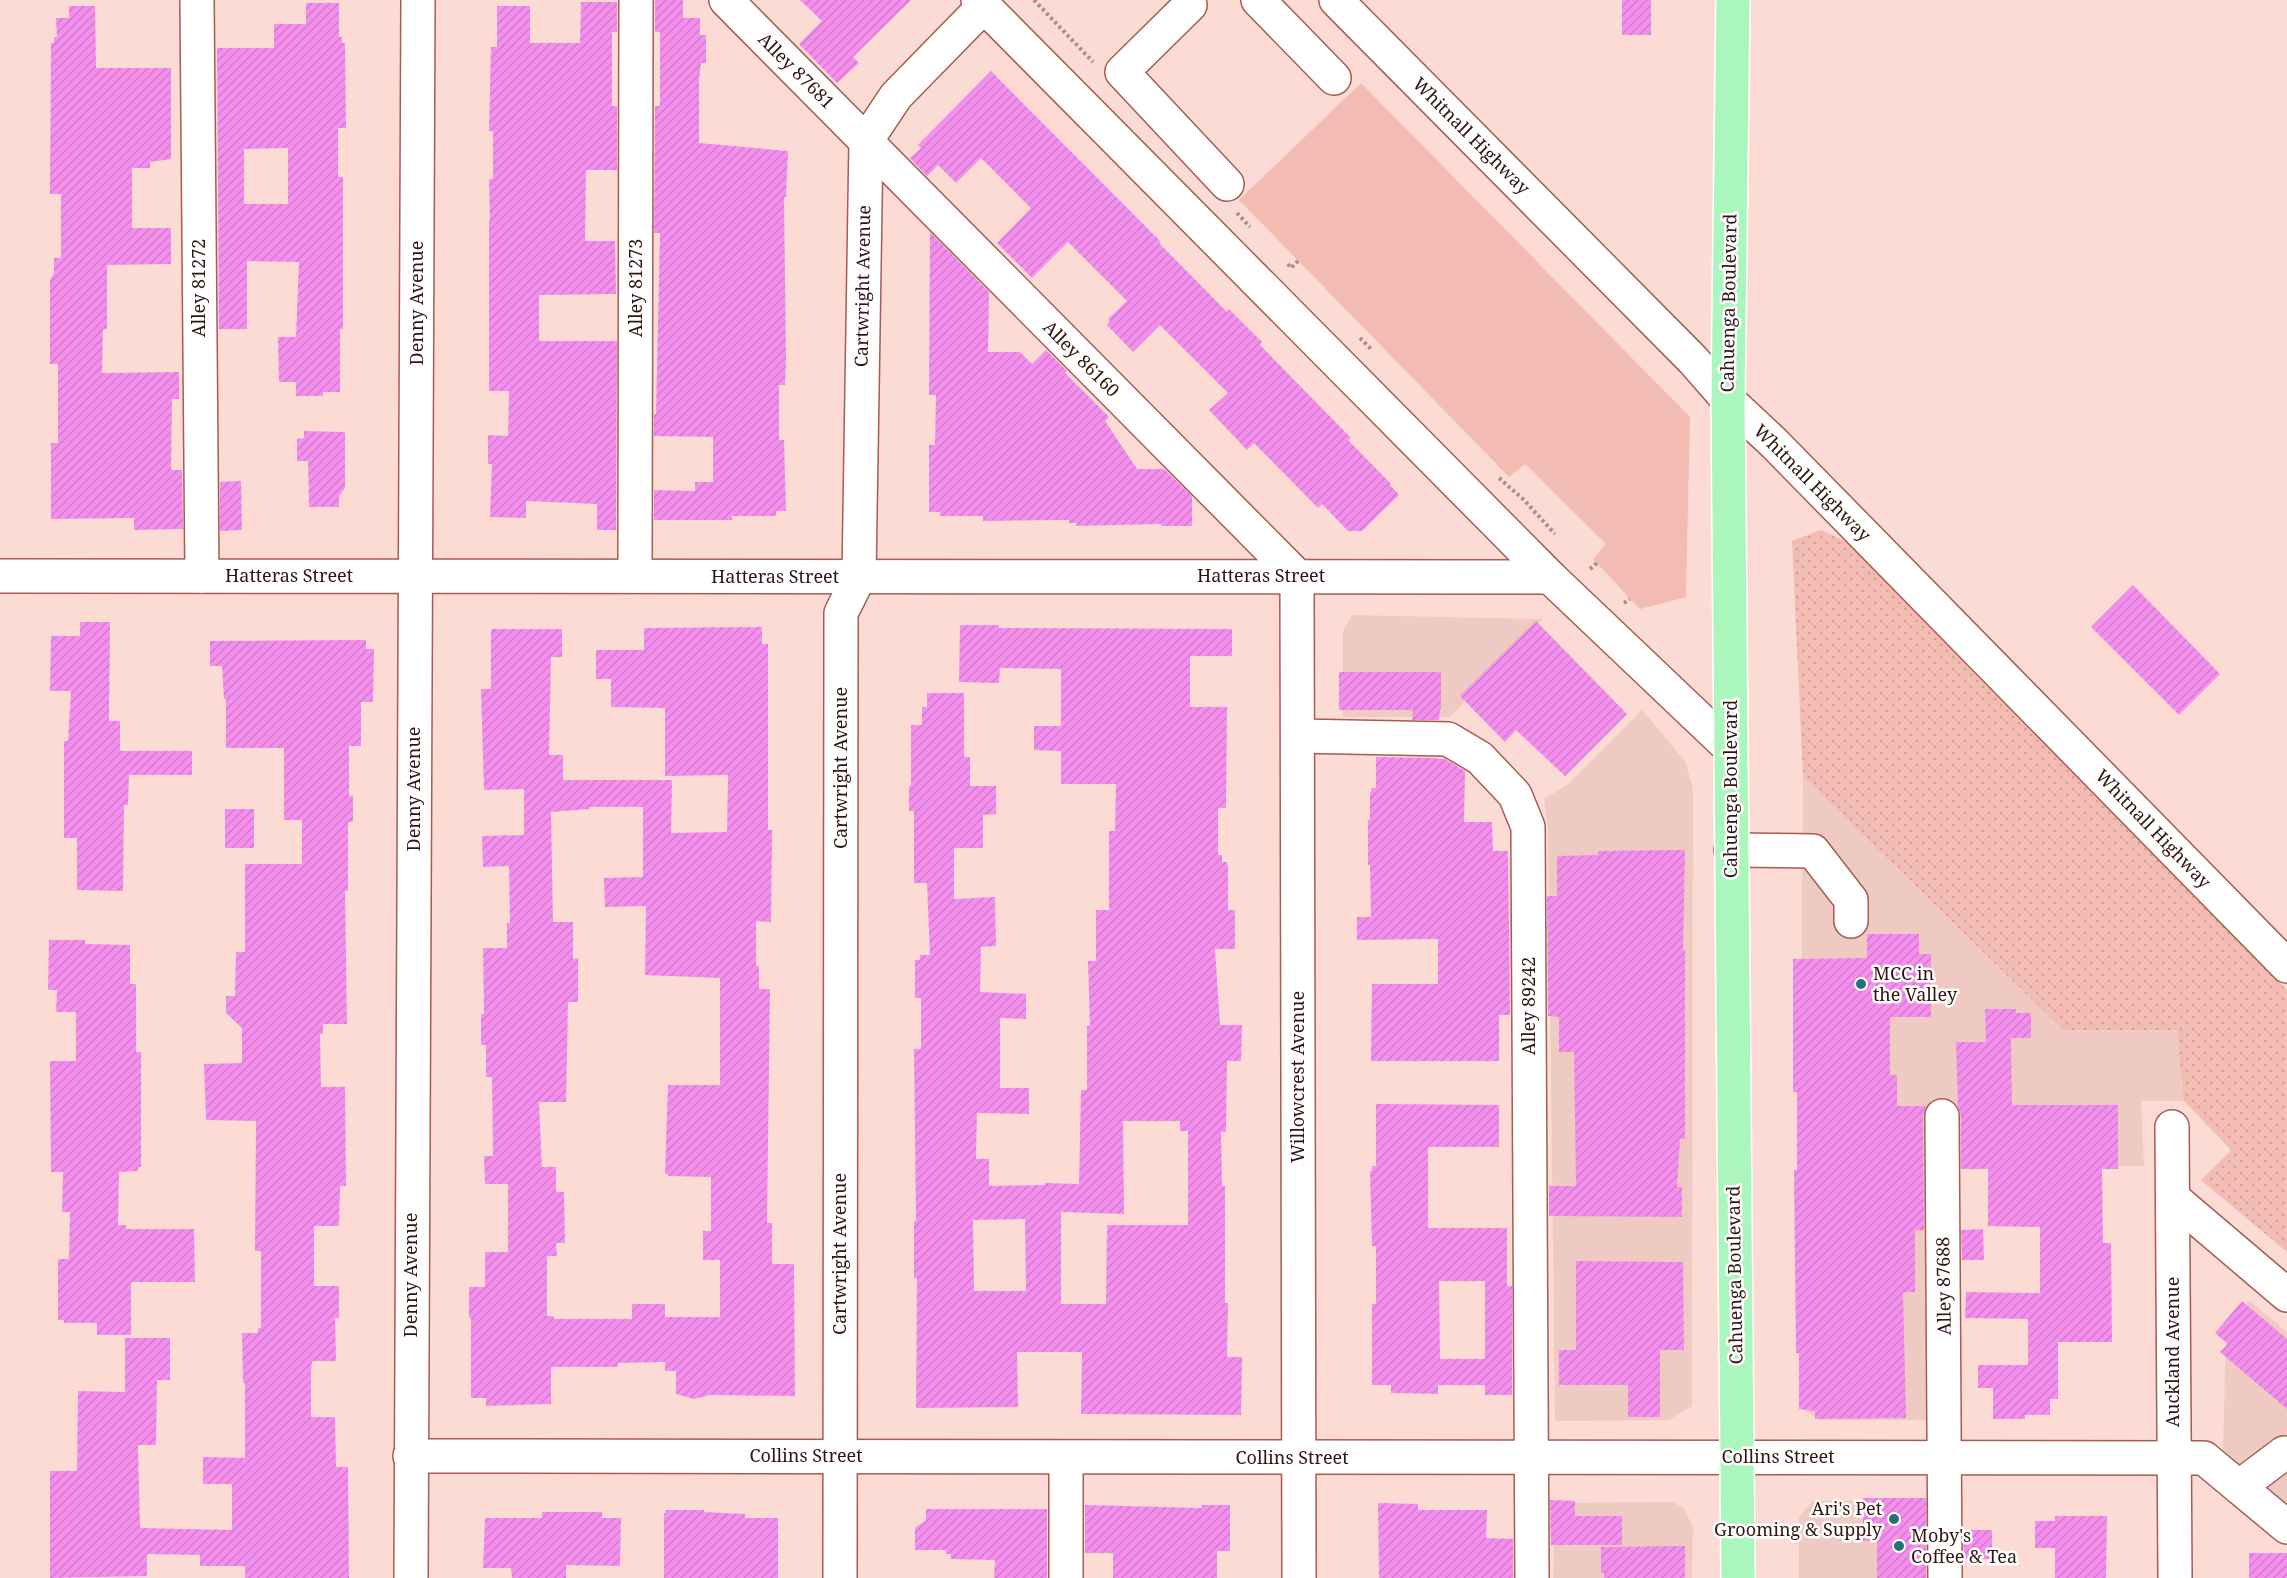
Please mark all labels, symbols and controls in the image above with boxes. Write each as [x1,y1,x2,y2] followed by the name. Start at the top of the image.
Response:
[753,27,840,114] street label: Alley 87681
[1408,71,1536,200] street label: Whitnall Highway
[849,205,875,367] street label: Cartwright Avenue
[1714,213,1742,393] street label: Cahuenga Boulevard
[186,239,210,337] street label: Alley 81272
[623,239,647,337] street label: Alley 81273
[404,241,428,365] street label: Denny Avenue
[1038,315,1125,402] street label: Alley 86160
[1749,418,1877,547] street label: Whitnall Highway
[225,563,353,587] street label: Hatteras Street
[1197,563,1325,587] street label: Hatteras Street
[711,564,839,588] street label: Hatteras Street
[828,687,852,849] street label: Cartwright Avenue
[1718,700,1742,878] street label: Cahuenga Boulevard
[401,727,425,851] street label: Denny Avenue
[2091,764,2217,894] street label: Whitnall Highway
[1516,957,1540,1055] street label: Alley 89242
[1873,961,1958,1006] place label: MCC in the Valley
[1854,977,1868,991] marker: MCC in the Valley
[1285,991,1309,1163] street label: Willowcrest Avenue
[827,1173,851,1335] street label: Cartwright Avenue
[1720,1185,1748,1365] street label: Cahuenga Boulevard
[398,1213,422,1337] street label: Denny Avenue
[1930,1236,1956,1336] street label: Alley 87688
[2160,1277,2184,1427] street label: Auckland Avenue
[750,1443,862,1467] street label: Collins Street
[1722,1444,1834,1468] street label: Collins Street
[1236,1445,1348,1469] street label: Collins Street
[1714,1496,1883,1541] place label: Ari's Pet Grooming & Supply
[1887,1512,1901,1526] marker: Ari's Pet Grooming & Supply
[1911,1523,2017,1568] place label: Moby's Coffee & Tea
[1892,1539,1906,1553] marker: Moby's Coffee & Tea

